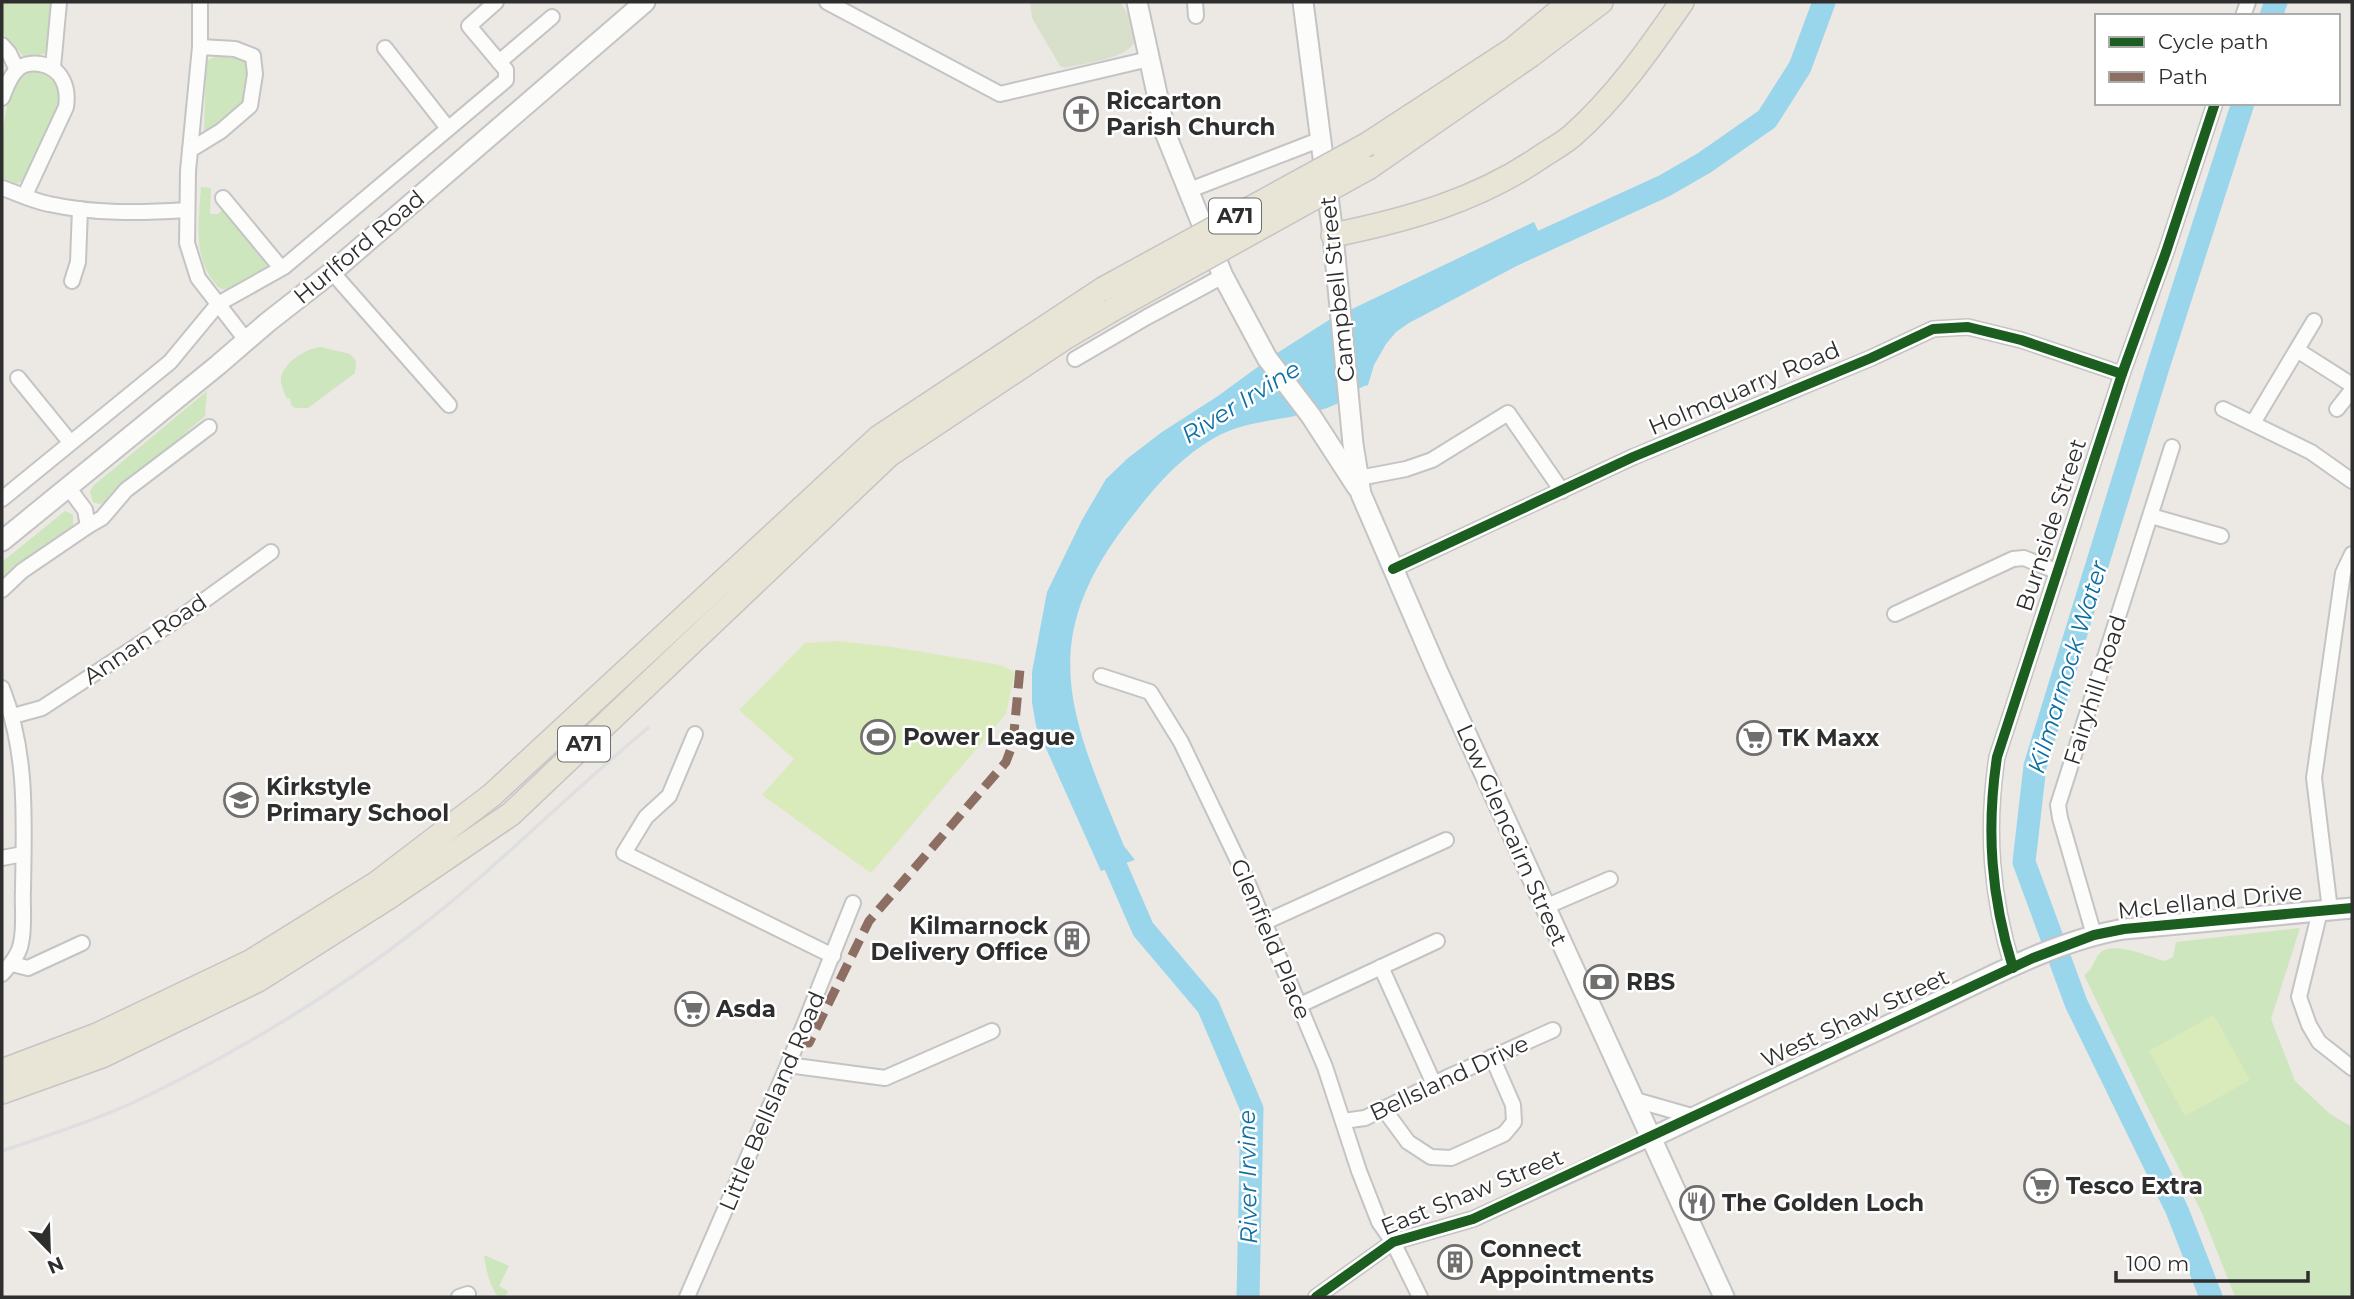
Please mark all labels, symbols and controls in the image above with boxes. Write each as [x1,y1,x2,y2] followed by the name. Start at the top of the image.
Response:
[2095,14,2340,105] legend
[2158,29,2269,54] text: Cycle path
[2158,64,2208,89] text: Path
[1106,87,1276,141] place label: Riccarton Parish Church
[1062,95,1100,133] church icon: Riccarton Parish Church
[288,184,430,310] street label: Hurlford Road
[1313,194,1361,384] street label: Campbell Street
[1209,198,1261,234] road number: A71
[1644,335,1844,441] street label: Holmquarry Road
[1176,354,1305,449] water label: River Irvine
[2010,435,2092,615] street label: Burnside Street
[2021,556,2114,777] water label: Kilmarnock Water
[78,587,212,691] street label: Annan Road
[2058,612,2132,768] street label: Fairyhill Road
[859,718,897,756] sports icon: Power League
[1735,719,1773,757] supermarket icon: TK Maxx
[1450,720,1574,950] street label: Low Glencairn Street
[903,723,1075,751] place label: Power League
[1778,724,1880,752] place label: TK Maxx
[558,726,610,762] road number: A71
[266,773,449,827] place label: Kirkstyle Primary School
[222,781,260,819] school or university icon: Kirkstyle Primary School
[1225,854,1317,1024] street label: Glenfield Place
[2116,877,2304,925] street label: McLelland Drive
[870,912,1049,966] place label: Kilmarnock Delivery Office
[1053,920,1091,958] building icon: Kilmarnock Delivery Office
[1757,962,1953,1074] street label: West Shaw Street
[1582,963,1620,1001] bank icon: RBS
[1626,968,1676,996] place label: RBS
[713,987,831,1215] street label: Little Bellsland Road
[673,990,711,1028] supermarket icon: Asda
[715,995,776,1023] place label: Asda
[1365,1029,1533,1127] street label: Bellsland Drive
[1232,1110,1263,1244] water label: River Irvine
[1377,1143,1567,1241] street label: East Shaw Street
[2022,1167,2060,1205] supermarket icon: Tesco Extra
[2066,1172,2203,1200] place label: Tesco Extra
[1678,1184,1716,1222] restaurant icon: The Golden Loch
[1722,1189,1924,1217] place label: The Golden Loch
[14,1215,84,1285] north arrow
[1479,1235,1654,1289] place label: Connect Appointments
[2116,1240,2308,1284] scale bar
[1436,1243,1474,1281] building icon: Connect Appointments
[2126,1251,2189,1276] text: 100 m
[44,1252,67,1279] text: N

